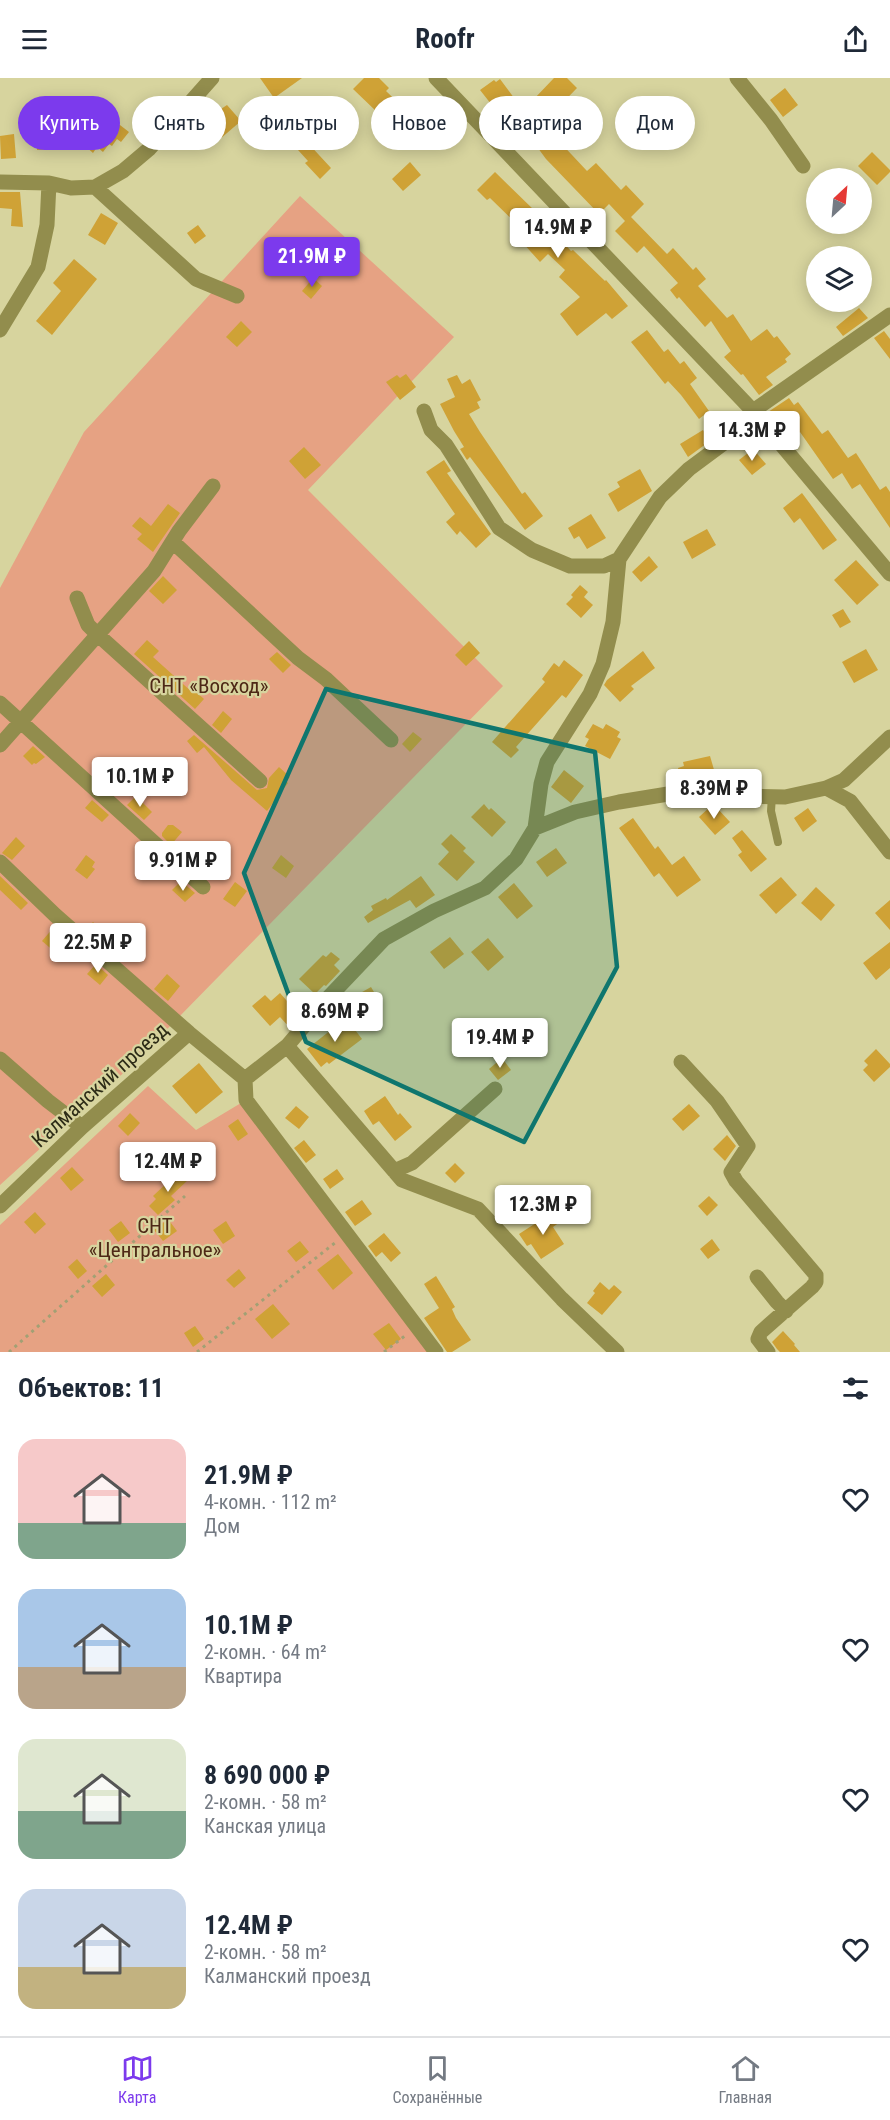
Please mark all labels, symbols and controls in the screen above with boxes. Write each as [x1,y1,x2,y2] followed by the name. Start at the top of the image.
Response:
[18,23,51,56] icon: menu
[415,23,475,55] text: Roofr
[839,23,872,56] icon: share
[18,96,120,150] chip: Купить
[132,96,226,150] chip: Снять
[238,96,359,150] chip: Фильтры
[371,96,467,150] chip: Новое
[479,96,603,150] chip: Квартира
[615,96,695,150] chip: Дом
[806,168,872,234] north arrow
[806,168,872,312] map controls
[503,208,613,259] pin: 14.9M ₽
[524,215,592,239] text: 14.9M ₽
[257,237,367,288] pin: 21.9M ₽
[278,244,346,268] text: 21.9M ₽
[806,246,872,312] button: layers
[697,411,807,462] pin: 14.3M ₽
[718,418,786,442] text: 14.3M ₽
[149,674,269,698] park label: СНТ «Восход»
[85,757,195,808] pin: 10.1M ₽
[106,764,174,788] text: 10.1M ₽
[659,769,769,820] pin: 8.39M ₽
[680,776,748,800] text: 8.39M ₽
[128,841,238,892] pin: 9.91M ₽
[149,848,217,872] text: 9.91M ₽
[43,923,153,974] pin: 22.5M ₽
[64,930,132,954] text: 22.5M ₽
[280,992,390,1043] pin: 8.69M ₽
[301,999,369,1023] text: 8.69M ₽
[27,1018,173,1152] street label: Калманский проезд
[445,1018,555,1069] pin: 19.4M ₽
[466,1025,534,1049] text: 19.4M ₽
[113,1142,223,1193] pin: 12.4M ₽
[134,1149,202,1173] text: 12.4M ₽
[488,1185,598,1236] pin: 12.3M ₽
[509,1192,577,1216] text: 12.3M ₽
[89,1214,222,1262] park label: СНТ «Центральное»
[839,1372,872,1405] icon: filters
[18,1373,164,1403] text: Объектов: 11
[204,1460,293,1490] text: 21.9M ₽
[66,1463,138,1535] icon: home
[839,1483,872,1516] icon: heart
[204,1490,337,1514] text: 4-комн. · 112 m²
[204,1514,240,1538] text: Дом
[204,1610,293,1640] text: 10.1M ₽
[66,1613,138,1685] icon: home
[839,1633,872,1666] icon: heart
[204,1640,327,1664] text: 2-комн. · 64 m²
[204,1664,282,1688] text: Квартира
[204,1760,330,1790] text: 8 690 000 ₽
[66,1763,138,1835] icon: home
[839,1783,872,1816] icon: heart
[204,1790,327,1814] text: 2-комн. · 58 m²
[204,1814,326,1838] text: Канская улица
[204,1910,293,1940] text: 12.4M ₽
[66,1913,138,1985] icon: home
[839,1933,872,1966] icon: heart
[204,1940,327,1964] text: 2-комн. · 58 m²
[204,1964,371,1988] text: Калманский проезд
[118,2052,156,2107] tab: Карта
[393,2052,482,2107] tab: Сохранённые
[719,2052,772,2107] tab: Главная

